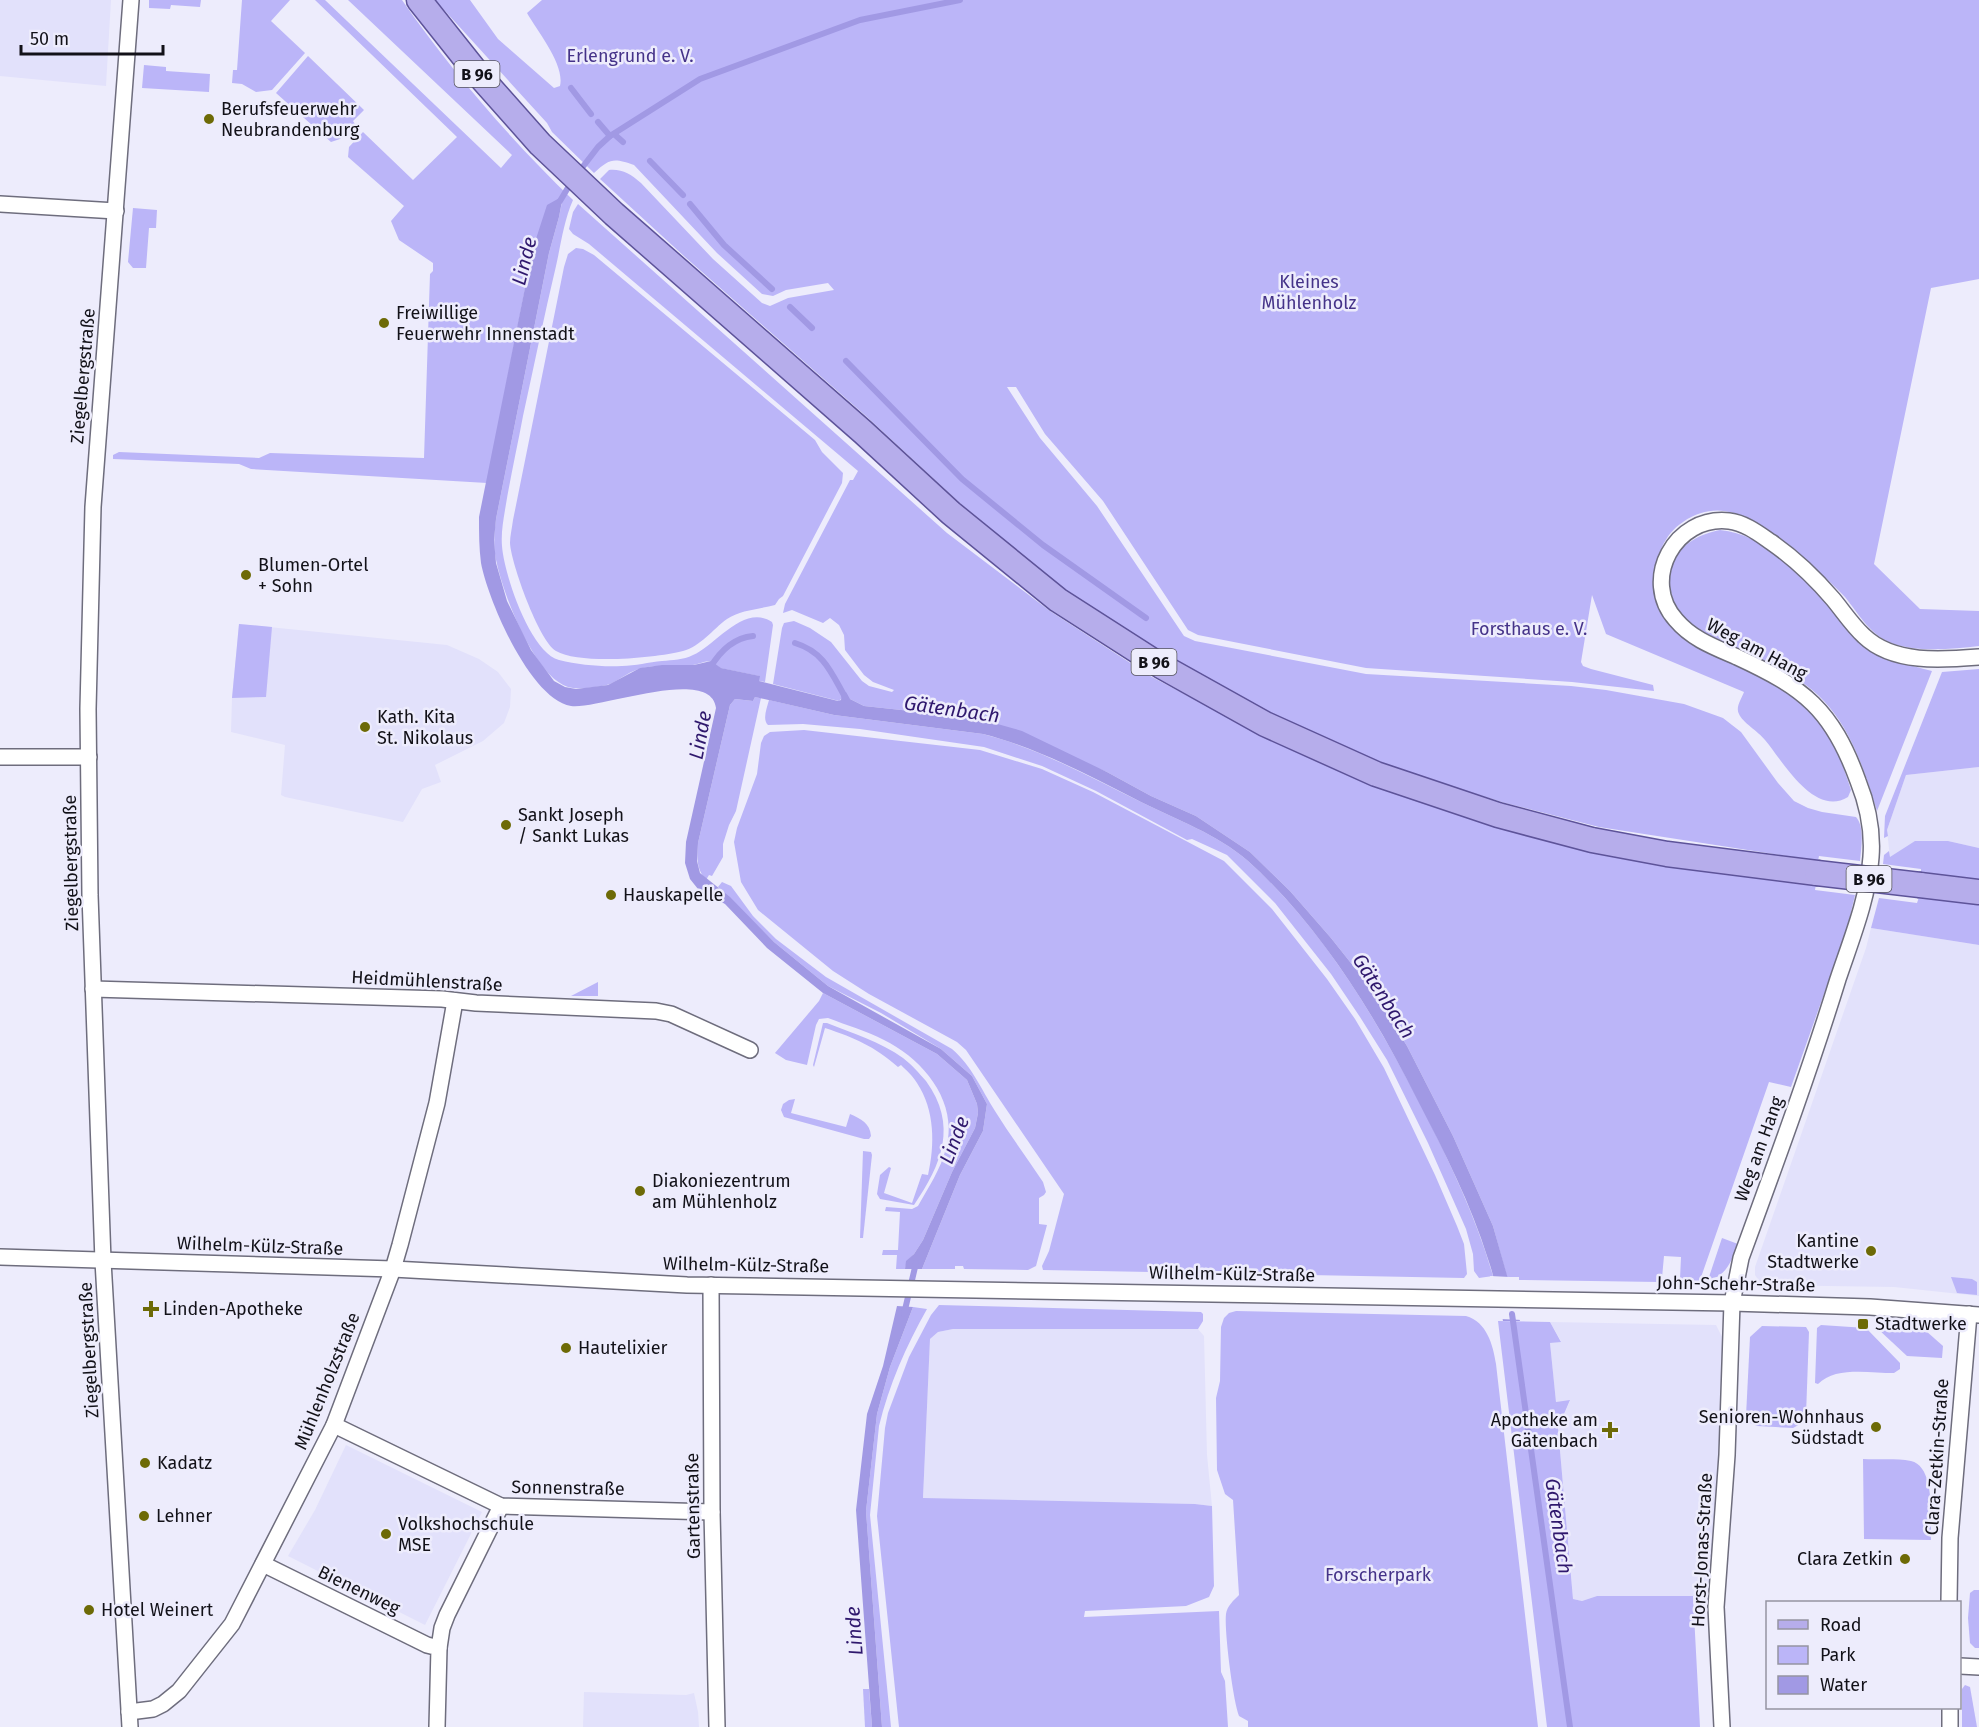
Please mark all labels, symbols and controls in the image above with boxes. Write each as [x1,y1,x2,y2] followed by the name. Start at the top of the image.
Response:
[21,18,164,56] scale bar
[30,28,69,50] text: 50 m
[567,45,693,67] park label: Erlengrund e. V.
[454,61,500,87] road number: B 96
[221,98,360,141] place label: Berufsfeuerwehr Neubrandenburg
[202,112,216,126] marker: Berufsfeuerwehr Neubrandenburg
[506,234,542,288] water label: Linde
[1262,271,1357,314] park label: Kleines Mühlenholz
[396,302,575,345] place label: Freiwillige Feuerwehr Innenstadt
[66,307,100,445] street label: Ziegelbergstraße
[377,316,391,330] marker: Freiwillige Feuerwehr Innenstadt
[258,554,368,597] place label: Blumen-Ortel + Sohn
[239,568,253,582] marker: Blumen-Ortel + Sohn
[1703,613,1812,685] street label: Weg am Hang
[1471,618,1587,640] park label: Forsthaus e. V.
[1132,649,1176,675] road number: B 96
[903,690,1001,728] water label: Gätenbach
[377,706,473,749] place label: Kath. Kita St. Nikolaus
[684,709,716,761] water label: Linde
[358,720,372,734] marker: Kath. Kita St. Nikolaus
[59,795,83,931] street label: Ziegelbergstraße
[518,804,629,847] place label: Sankt Joseph / Sankt Lukas
[499,818,513,832] marker: Sankt Joseph / Sankt Lukas
[1846,866,1892,892] road number: B 96
[623,884,723,906] place label: Hauskapelle
[604,888,618,902] marker: Hauskapelle
[1348,949,1420,1043] water label: Gätenbach
[351,966,503,996] street label: Heidmühlenstraße
[1730,1093,1788,1205] street label: Weg am Hang
[934,1113,974,1167] water label: Linde
[652,1170,791,1213] place label: Diakoniezentrum am Mühlenholz
[633,1184,647,1198] marker: Diakoniezentrum am Mühlenholz
[1767,1230,1859,1273] place label: Kantine Stadtwerke
[176,1232,344,1260] street label: Wilhelm-Külz-Straße
[1864,1244,1878,1258] marker: Kantine Stadtwerke
[663,1253,829,1277] street label: Wilhelm-Külz-Straße
[1149,1262,1315,1286] street label: Wilhelm-Külz-Straße
[1656,1272,1816,1296] street label: John-Schehr-Straße
[74,1281,104,1419] street label: Ziegelbergstraße
[163,1298,303,1320] place label: Linden-Apotheke
[144,1302,158,1316] marker: Linden-Apotheke
[289,1309,365,1453] street label: Mühlenholzstraße
[1875,1313,1967,1335] place label: Stadtwerke
[1856,1317,1870,1331] marker: Stadtwerke
[578,1337,668,1359] place label: Hautelixier
[559,1341,573,1355] marker: Hautelixier
[1921,1378,1953,1536] street label: Clara-Zetkin-Straße
[1699,1406,1864,1449] place label: Senioren-Wohnhaus Südstadt
[1491,1409,1598,1452] place label: Apotheke am Gätenbach
[1869,1420,1883,1434] marker: Senioren-Wohnhaus Südstadt
[1603,1423,1617,1437] marker: Apotheke am Gätenbach
[157,1452,212,1474] place label: Kadatz
[681,1453,705,1559] street label: Gartenstraße
[138,1456,152,1470] marker: Kadatz
[1687,1472,1717,1628] street label: Horst-Jonas-Straße
[511,1476,625,1500] street label: Sonnenstraße
[1540,1477,1578,1575] water label: Gätenbach
[156,1505,212,1527] place label: Lehner
[137,1509,151,1523] marker: Lehner
[398,1513,534,1556] place label: Volkshochschule MSE
[379,1527,393,1541] marker: Volkshochschule MSE
[1797,1548,1893,1570] place label: Clara Zetkin
[1898,1552,1912,1566] marker: Clara Zetkin
[314,1561,404,1620] street label: Bienenweg
[1325,1564,1432,1586] park label: Forscherpark
[101,1599,214,1621] place label: Hotel Weinert
[1766,1601,1961,1709] legend
[82,1603,96,1617] marker: Hotel Weinert
[840,1606,868,1656] water label: Linde
[1820,1614,1862,1636] text: Road
[1820,1644,1856,1666] text: Park
[1820,1674,1867,1696] text: Water

